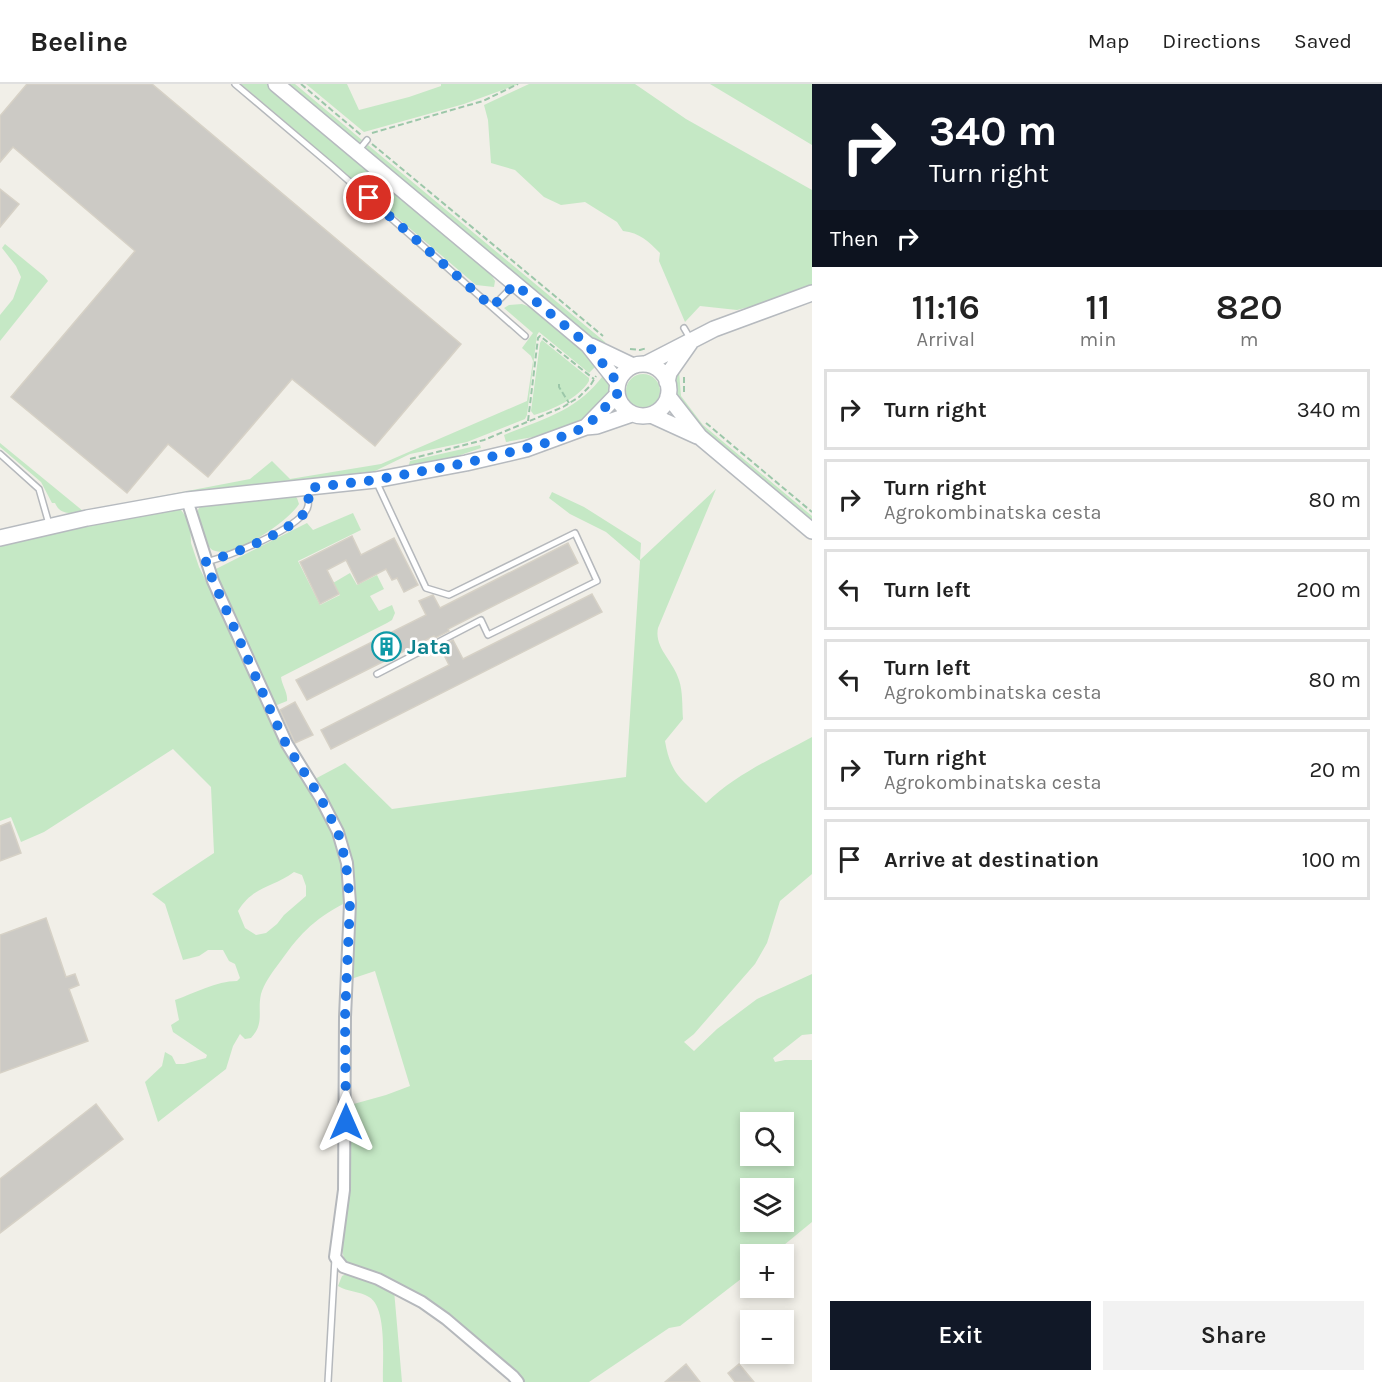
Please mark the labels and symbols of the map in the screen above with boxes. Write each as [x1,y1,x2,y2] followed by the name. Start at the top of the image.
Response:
[343,172,394,223] pin
[370,631,402,663] building icon: Jata
[407,634,451,660] place label: Jata
[314,1090,378,1154] position arrow

